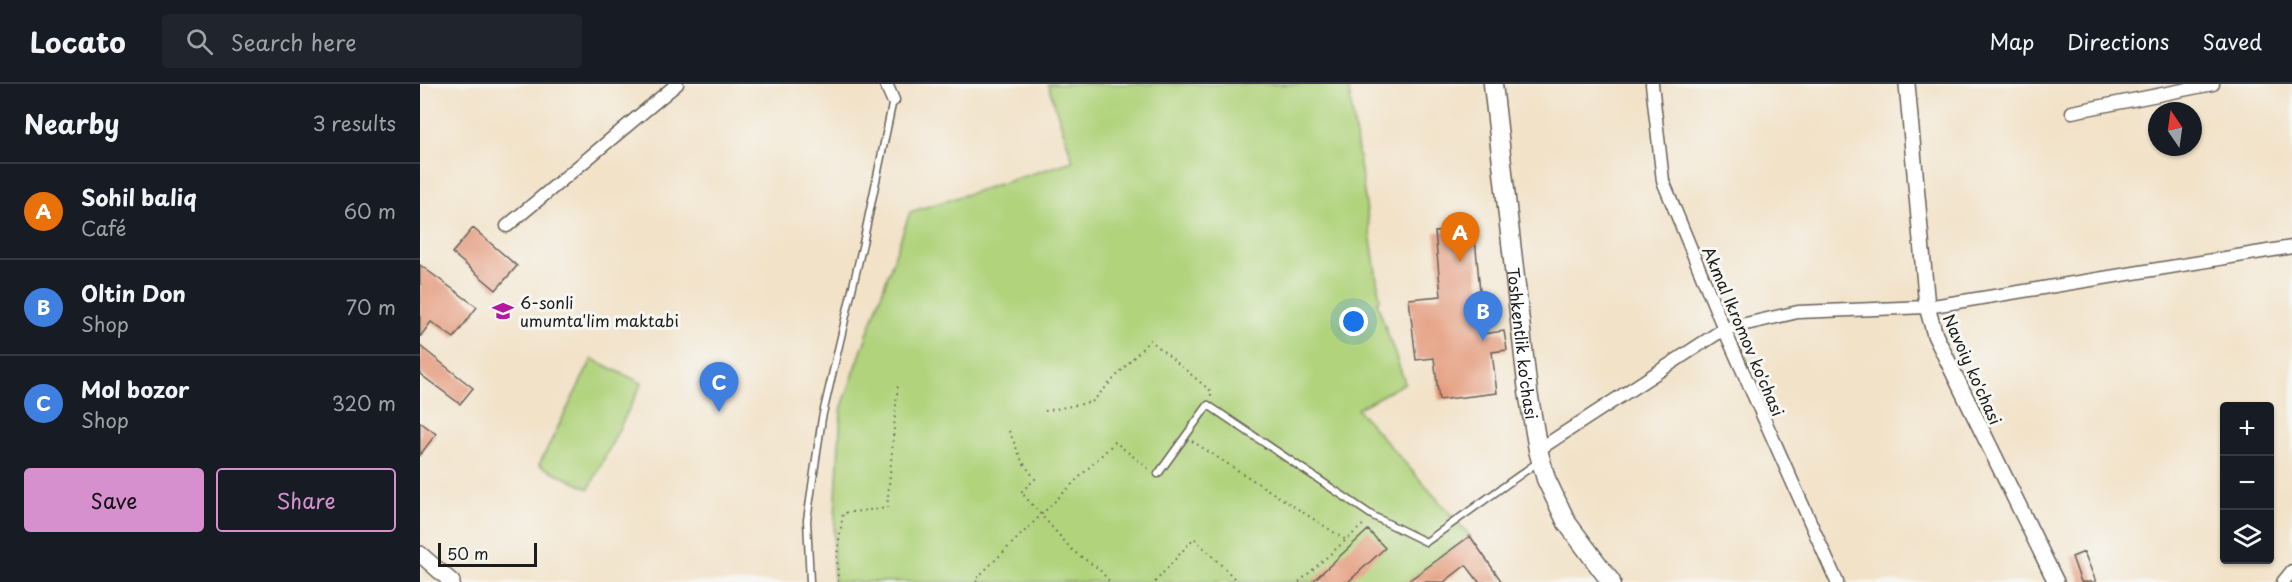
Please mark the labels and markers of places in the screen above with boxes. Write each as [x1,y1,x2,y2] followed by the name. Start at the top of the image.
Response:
[1440,212,1480,262] pin: A
[520,290,679,332] place label: 6-sonli umumta'lim maktabi
[1464,292,1502,341] pin: B
[491,299,515,323] school or university icon: 6-sonli umumta'lim maktabi
[700,362,738,412] pin: C

